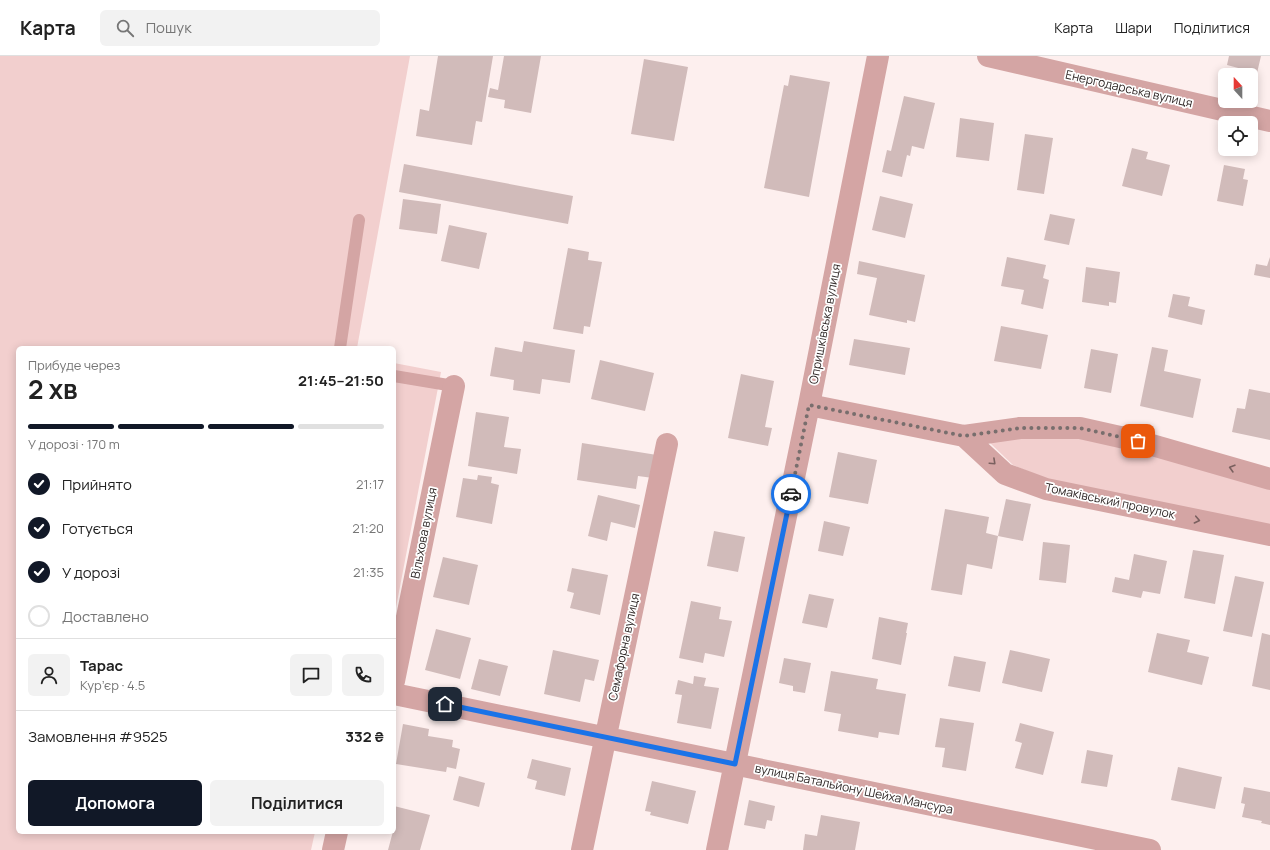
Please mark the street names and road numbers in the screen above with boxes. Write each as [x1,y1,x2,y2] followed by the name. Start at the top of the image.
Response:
[1064,66,1194,111] street label: Енергодарська вулиця
[805,262,845,385] street label: Опришківська вулиця
[1044,478,1177,523] street label: Томаківський провулок
[406,486,441,580] street label: Вільхова вулиця
[604,591,643,702] street label: Семафорна вулиця
[753,759,955,818] street label: вулиця Батальйону Шейха Мансура

